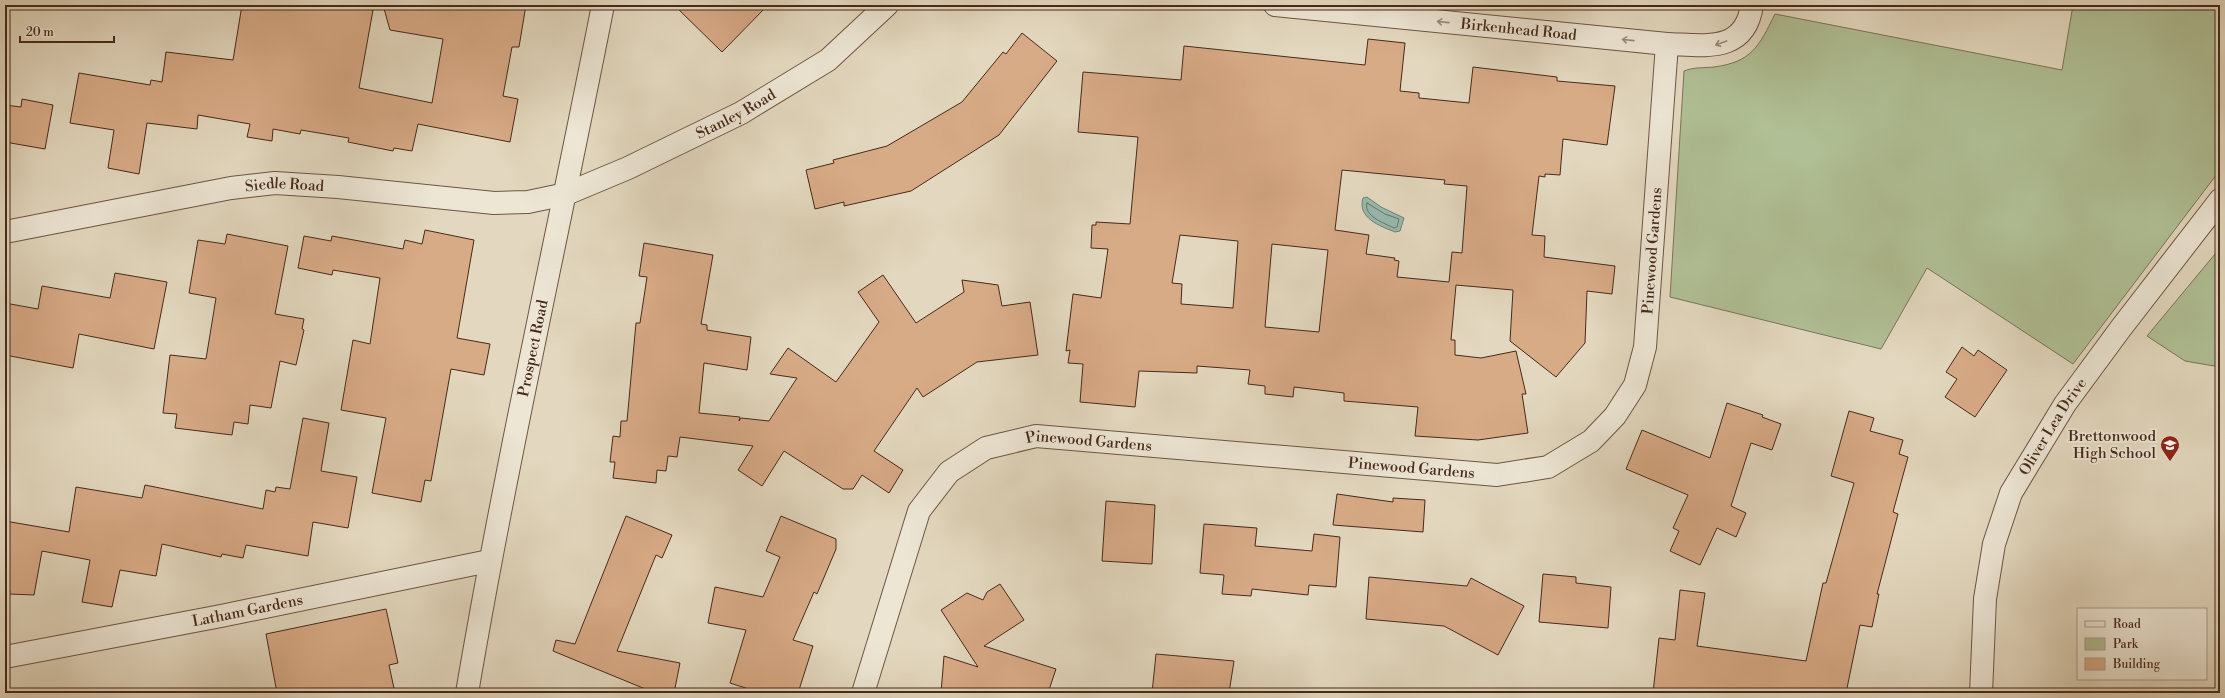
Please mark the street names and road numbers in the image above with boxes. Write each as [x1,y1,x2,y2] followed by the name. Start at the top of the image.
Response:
[1459,14,1578,45] street label: Birkenhead Road
[693,85,780,144] street label: Stanley Road
[244,174,325,196] street label: Siedle Road
[1638,187,1667,315] street label: Pinewood Gardens
[514,298,553,399] street label: Prospect Road
[2015,374,2091,479] street label: Oliver Lea Drive
[1024,427,1153,456] street label: Pinewood Gardens
[1347,453,1476,483] street label: Pinewood Gardens
[191,590,305,631] street label: Latham Gardens

